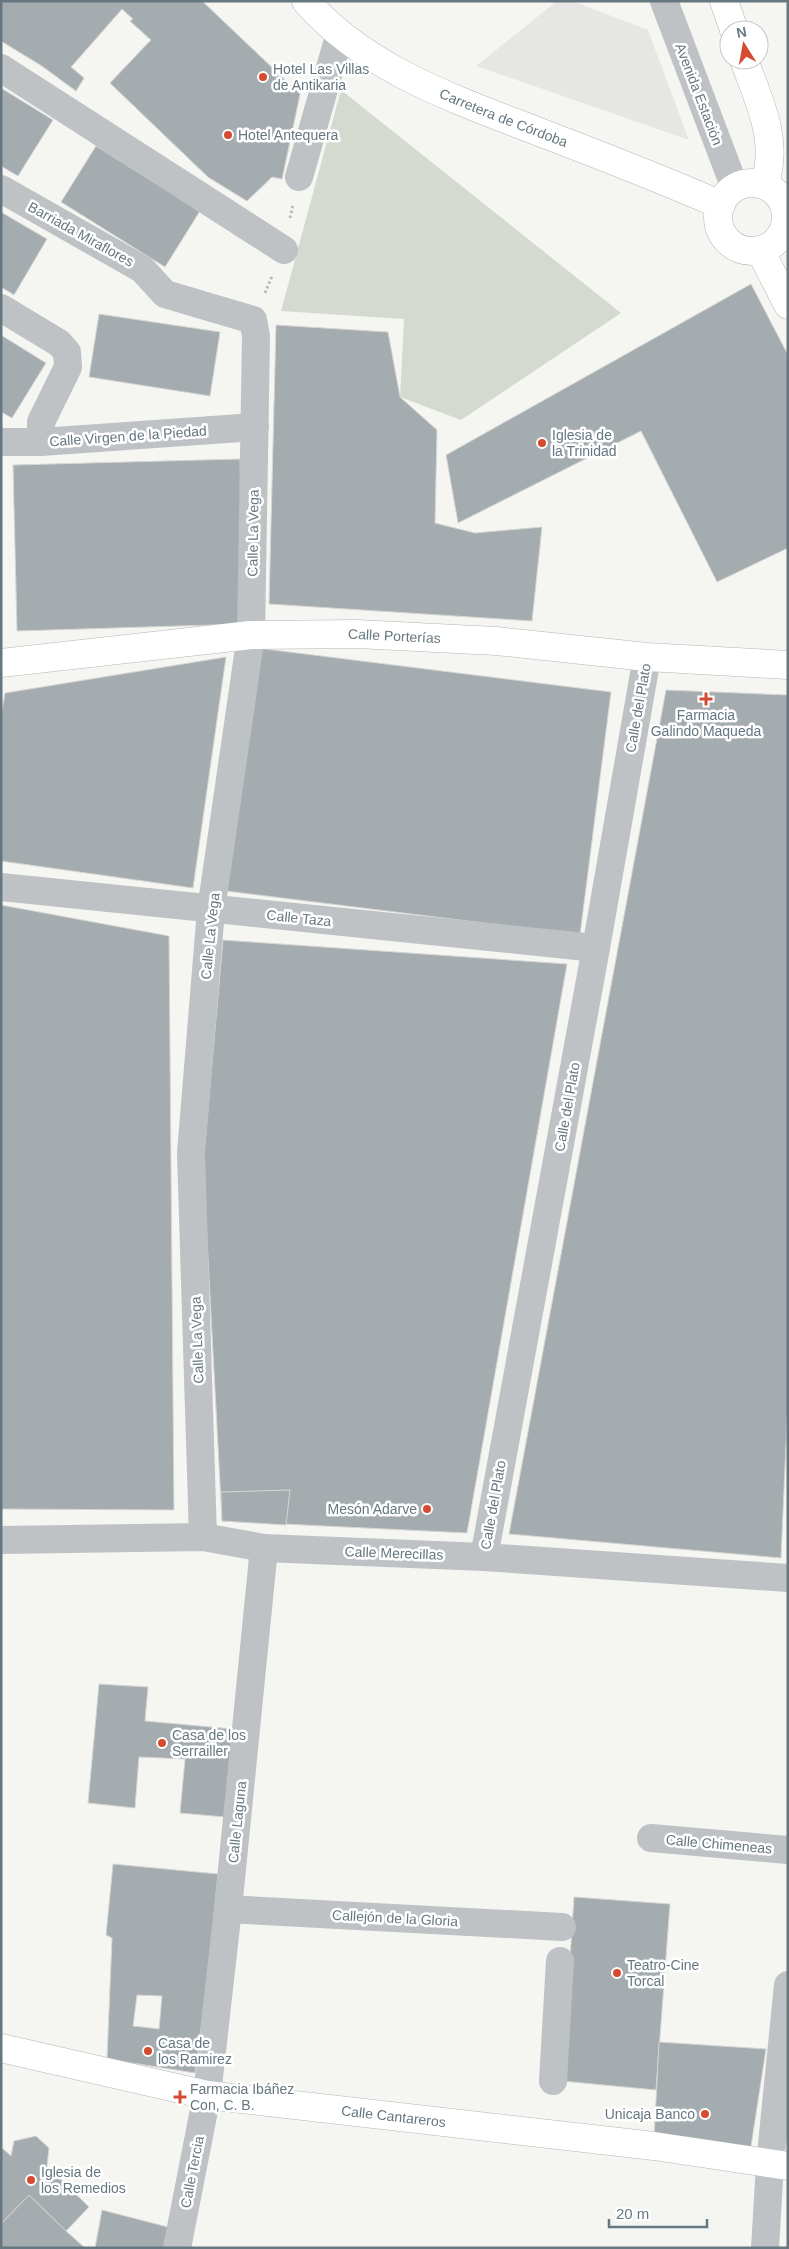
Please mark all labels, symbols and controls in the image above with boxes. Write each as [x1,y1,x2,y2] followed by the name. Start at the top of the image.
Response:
[719,20,769,70] north arrow
[735,23,748,41] text: N
[672,41,726,147] street label: Avenida Estación
[273,61,369,93] place label: Hotel Las Villas de Antikaria
[257,71,269,83] marker: Hotel Las Villas de Antikaria
[437,85,570,150] street label: Carretera de Córdoba
[238,127,339,143] place label: Hotel Antequera
[222,129,234,141] marker: Hotel Antequera
[25,198,137,270] street label: Barriada Miraflores
[49,423,207,449] street label: Calle Virgen de la Piedad
[552,427,617,459] place label: Iglesia de la Trinidad
[536,437,548,449] marker: Iglesia de la Trinidad
[244,489,262,577] street label: Calle La Vega
[348,626,441,646] street label: Calle Porterías
[622,662,654,754] street label: Calle del Plato
[700,693,712,705] marker: Farmacia Galindo Maqueda
[651,707,761,739] place label: Farmacia Galindo Maqueda
[197,892,223,980] street label: Calle La Vega
[266,907,332,929] street label: Calle Taza
[551,1061,583,1153] street label: Calle del Plato
[187,1296,207,1384] street label: Calle La Vega
[477,1459,509,1551] street label: Calle del Plato
[328,1501,417,1517] place label: Mesón Adarve
[421,1503,433,1515] marker: Mesón Adarve
[344,1543,444,1563] street label: Calle Merecillas
[172,1727,246,1759] place label: Casa de los Serrailler
[156,1737,168,1749] marker: Casa de los Serrailler
[225,1780,249,1864] street label: Calle Laguna
[665,1831,773,1857] street label: Calle Chimeneas
[332,1907,459,1929] street label: Callejón de la Gloria
[627,1957,700,1989] place label: Teatro-Cine Torcal
[611,1967,623,1979] marker: Teatro-Cine Torcal
[158,2035,232,2067] place label: Casa de los Ramirez
[142,2045,154,2057] marker: Casa de los Ramirez
[190,2081,294,2113] place label: Farmacia Ibáñez Con, C. B.
[174,2091,186,2103] marker: Farmacia Ibáñez Con, C. B.
[340,2102,447,2130] street label: Calle Cantareros
[605,2106,695,2122] place label: Unicaja Banco
[699,2108,711,2120] marker: Unicaja Banco
[177,2134,207,2209] street label: Calle Tercia
[41,2164,126,2196] place label: Iglesia de los Remedios
[25,2174,37,2186] marker: Iglesia de los Remedios
[609,2196,706,2228] scale bar
[616,2205,649,2222] text: 20 m

